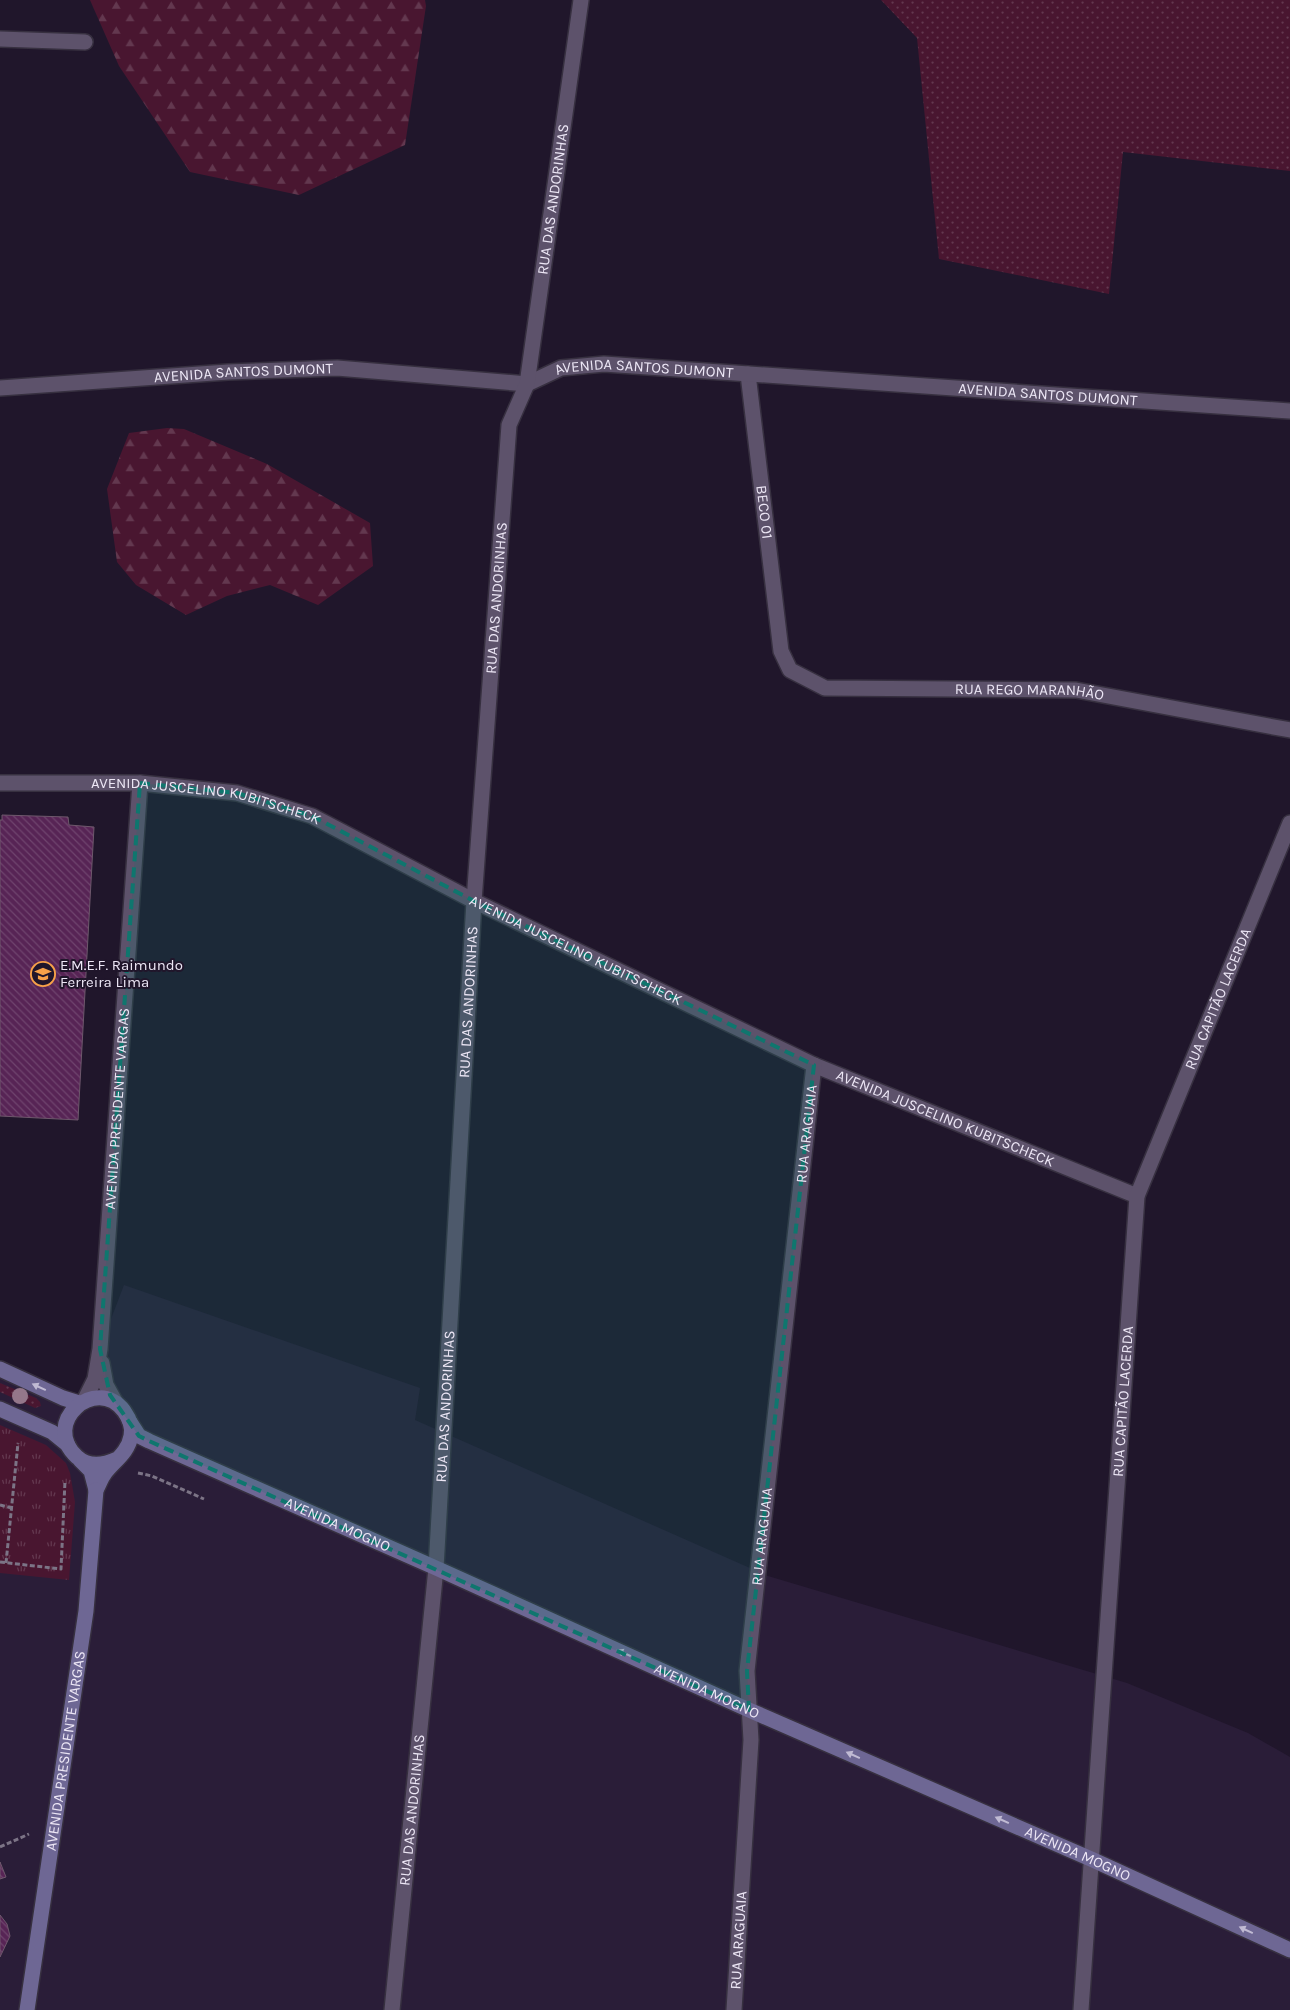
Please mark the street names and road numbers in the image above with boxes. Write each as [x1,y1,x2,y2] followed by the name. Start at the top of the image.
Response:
[533,123,573,276] street label: RUA DAS ANDORINHAS
[551,355,734,382] street label: AVENIDA SANTOS DUMONT
[153,359,334,386] street label: AVENIDA SANTOS DUMONT
[958,379,1138,410] street label: AVENIDA SANTOS DUMONT
[752,484,777,540] street label: BECO 01
[482,522,511,675] street label: RUA DAS ANDORINHAS
[955,680,1106,704] street label: RUA REGO MARANHÃO
[91,774,324,828] street label: AVENIDA JUSCELINO KUBITSCHECK
[467,891,685,1009] street label: AVENIDA JUSCELINO KUBITSCHECK
[1181,925,1255,1072] street label: RUA CAPITÃO LACERDA
[455,926,482,1079] street label: RUA DAS ANDORINHAS
[101,1007,133,1210] street label: AVENIDA PRESIDENTE VARGAS
[833,1066,1057,1171] street label: AVENIDA JUSCELINO KUBITSCHECK
[792,1084,821,1184] street label: RUA ARAGUAIA
[1109,1325,1137,1478] street label: RUA CAPITÃO LACERDA
[432,1330,459,1483] street label: RUA DAS ANDORINHAS
[748,1486,776,1586] street label: RUA ARAGUAIA
[282,1493,393,1556] street label: AVENIDA MOGNO
[42,1650,89,1852] street label: AVENIDA PRESIDENTE VARGAS
[651,1659,762,1722] street label: AVENIDA MOGNO
[395,1733,428,1887] street label: RUA DAS ANDORINHAS
[1022,1822,1133,1885] street label: AVENIDA MOGNO
[726,1890,751,1990] street label: RUA ARAGUAIA

